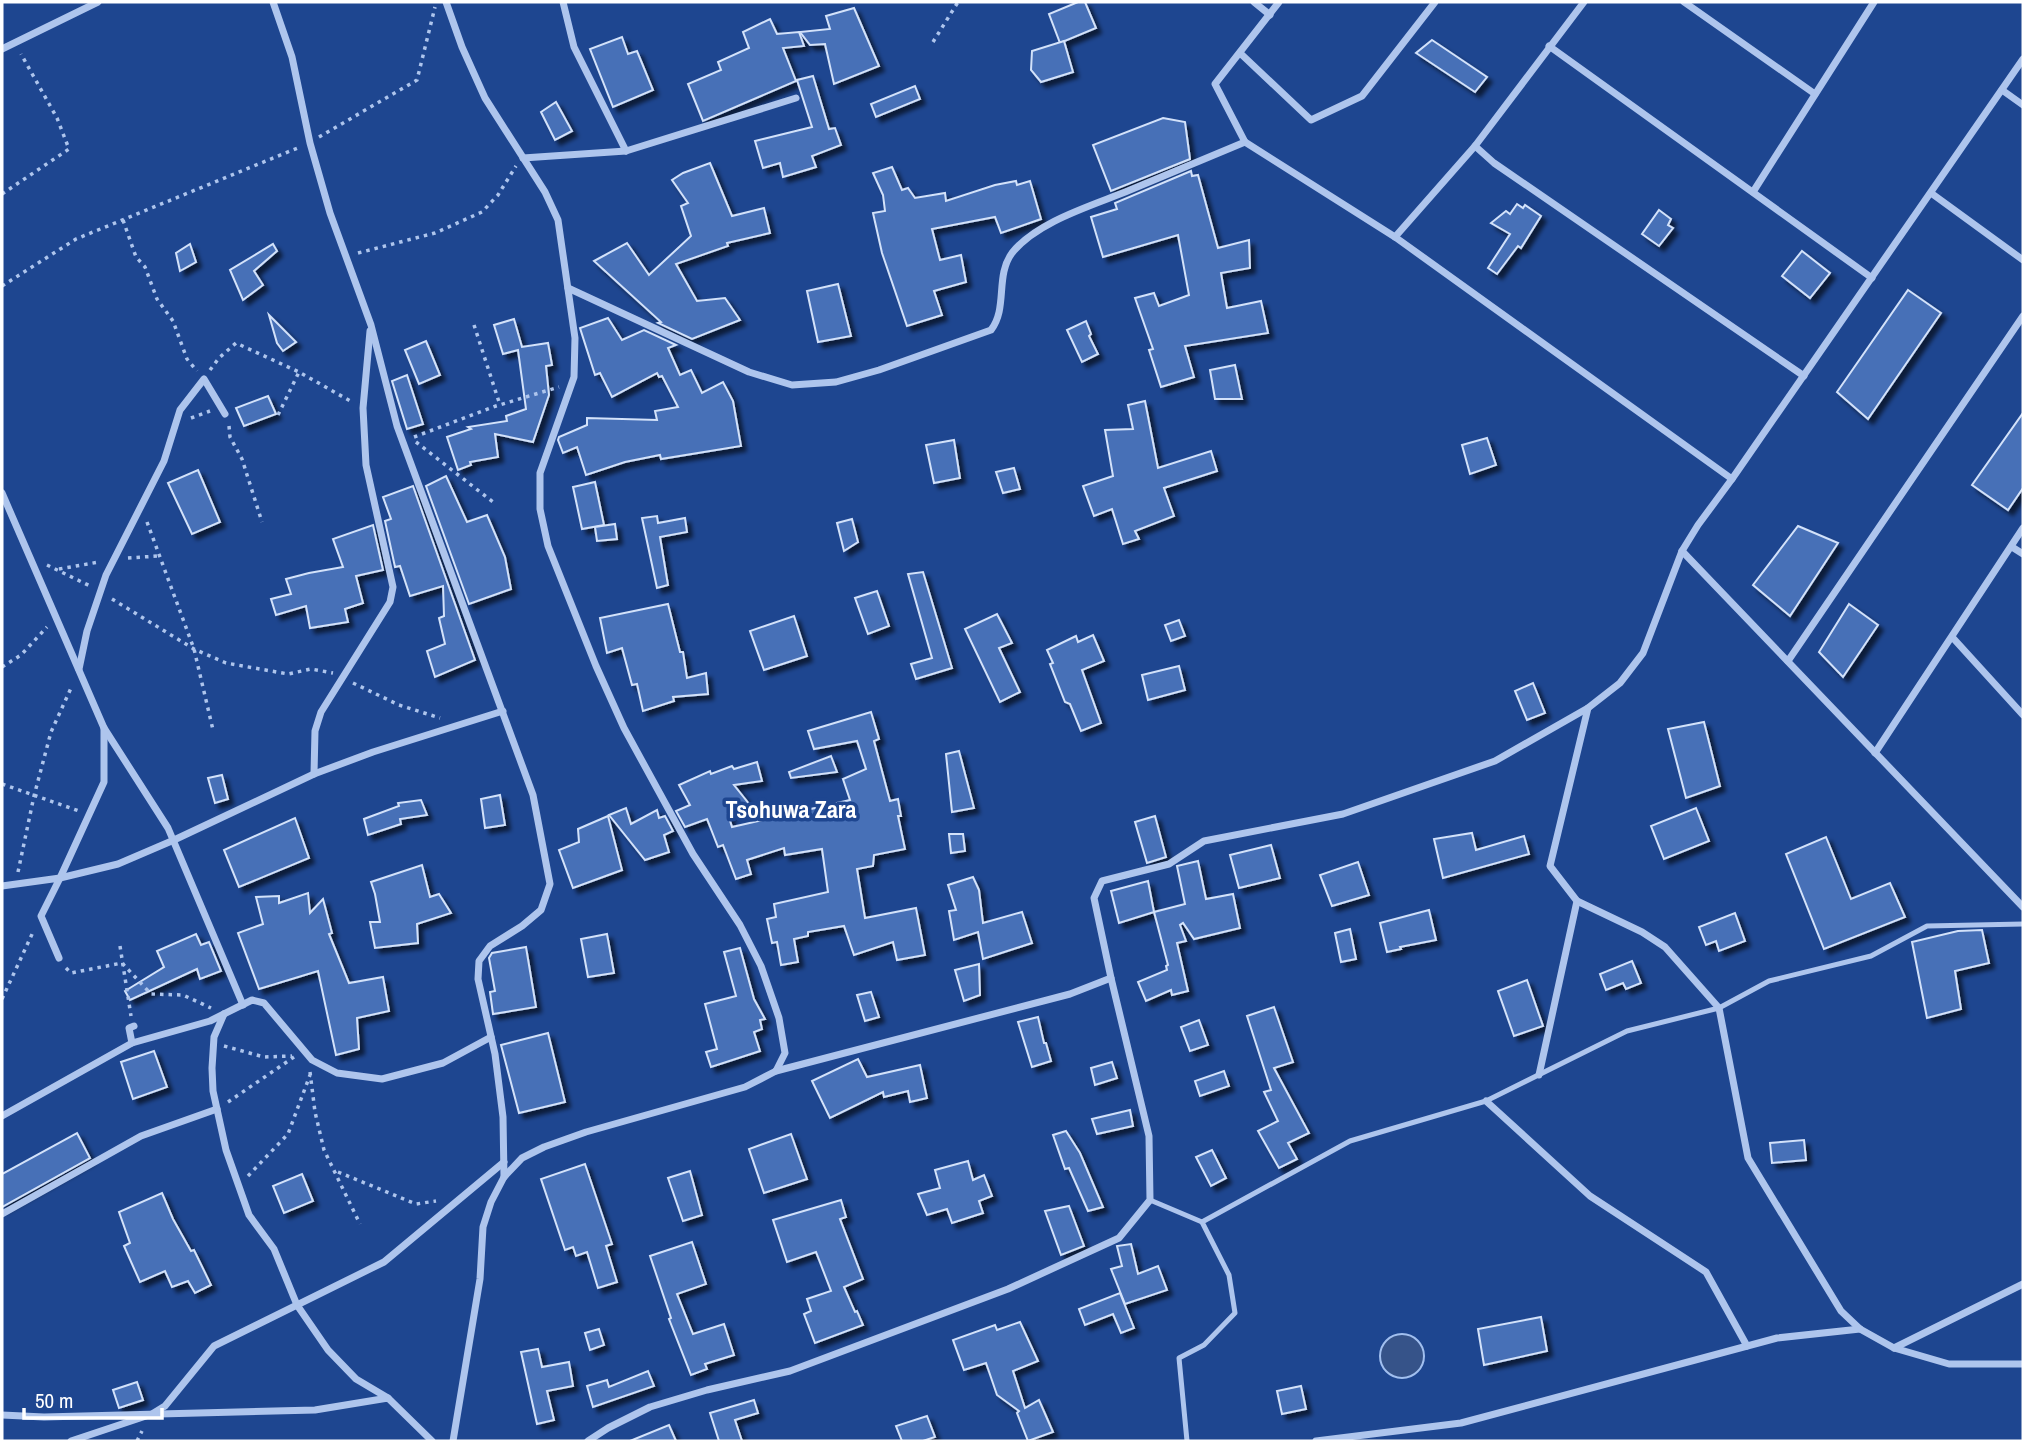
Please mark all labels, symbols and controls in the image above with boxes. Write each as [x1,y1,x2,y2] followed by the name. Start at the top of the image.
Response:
[726,793,856,825] district label: Tsohuwa Zara
[24,1376,163,1420] scale bar
[35,1386,73,1415] text: 50 m

